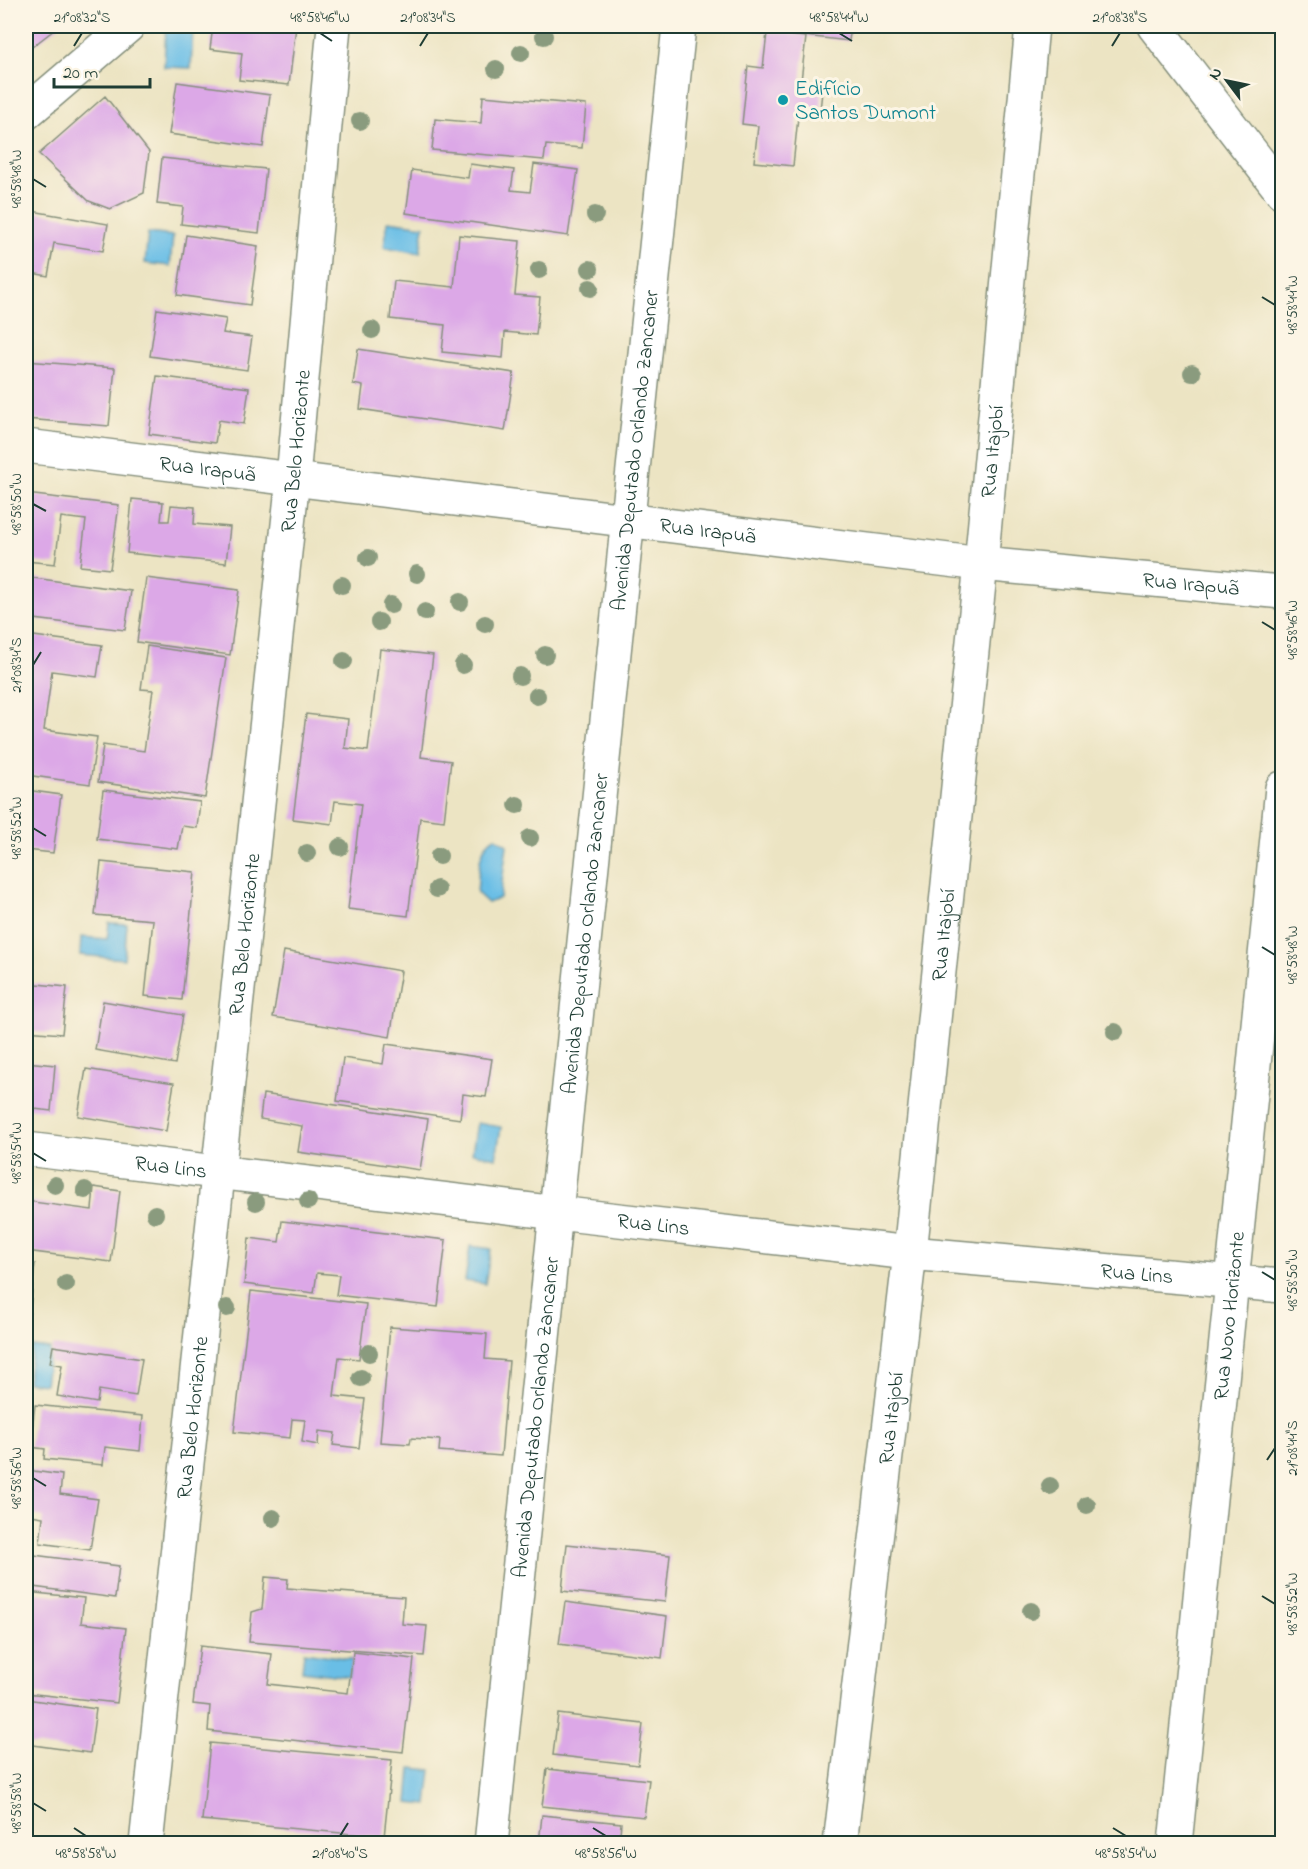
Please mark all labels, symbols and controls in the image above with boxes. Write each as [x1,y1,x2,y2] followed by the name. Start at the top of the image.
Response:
[54,7,111,29] text: 21°08'32"S
[290,7,350,29] text: 48°58'46"W
[400,7,456,29] text: 21°08'34"S
[809,7,869,29] text: 48°58'44"W
[1093,7,1148,29] text: 21°08'38"S
[54,51,150,89] scale bar
[1197,51,1257,111] north arrow
[63,61,98,87] text: 20 m
[1203,63,1229,85] text: N
[795,75,936,129] place label: Edifício Santos Dumont
[776,93,790,107] marker: Edifício Santos Dumont
[6,150,28,208] text: 48°58'48"W
[1282,275,1304,335] text: 48°58'44"W
[605,288,668,612] street label: Avenida Deputado Orlando Zancaner
[274,368,320,534] street label: Rua Belo Horizonte
[974,404,1013,499] street label: Rua Itajobí
[157,450,258,491] street label: Rua Irapuã
[6,473,28,535] text: 48°58'50"W
[658,511,758,553] street label: Rua Irapuã
[1141,566,1241,605] street label: Rua Irapuã
[1282,600,1304,660] text: 48°58'46"W
[6,637,28,693] text: 21°08'34"S
[555,772,618,1096] street label: Avenida Deputado Orlando Zancaner
[6,797,28,859] text: 48°58'52"W
[222,851,270,1017] street label: Rua Belo Horizonte
[925,887,964,983] street label: Rua Itajobí
[1282,926,1304,984] text: 48°58'48"W
[6,1122,28,1184] text: 48°58'54"W
[133,1149,209,1188] street label: Rua Lins
[615,1207,691,1245] street label: Rua Lins
[1207,1229,1254,1402] street label: Rua Novo Horizonte
[1282,1249,1304,1311] text: 48°58'50"W
[506,1255,568,1579] street label: Avenida Deputado Orlando Zancaner
[1099,1257,1174,1293] street label: Rua Lins
[170,1334,218,1501] street label: Rua Belo Horizonte
[872,1370,913,1466] street label: Rua Itajobí
[1282,1420,1304,1476] text: 21°08'44"S
[6,1447,28,1509] text: 48°58'56"W
[1282,1573,1304,1635] text: 48°58'52"W
[6,1773,28,1833] text: 48°58'58"W
[56,1843,116,1865] text: 48°58'58"W
[312,1843,368,1865] text: 21°08'40"S
[575,1843,637,1865] text: 48°58'56"W
[1095,1843,1157,1865] text: 48°58'54"W

